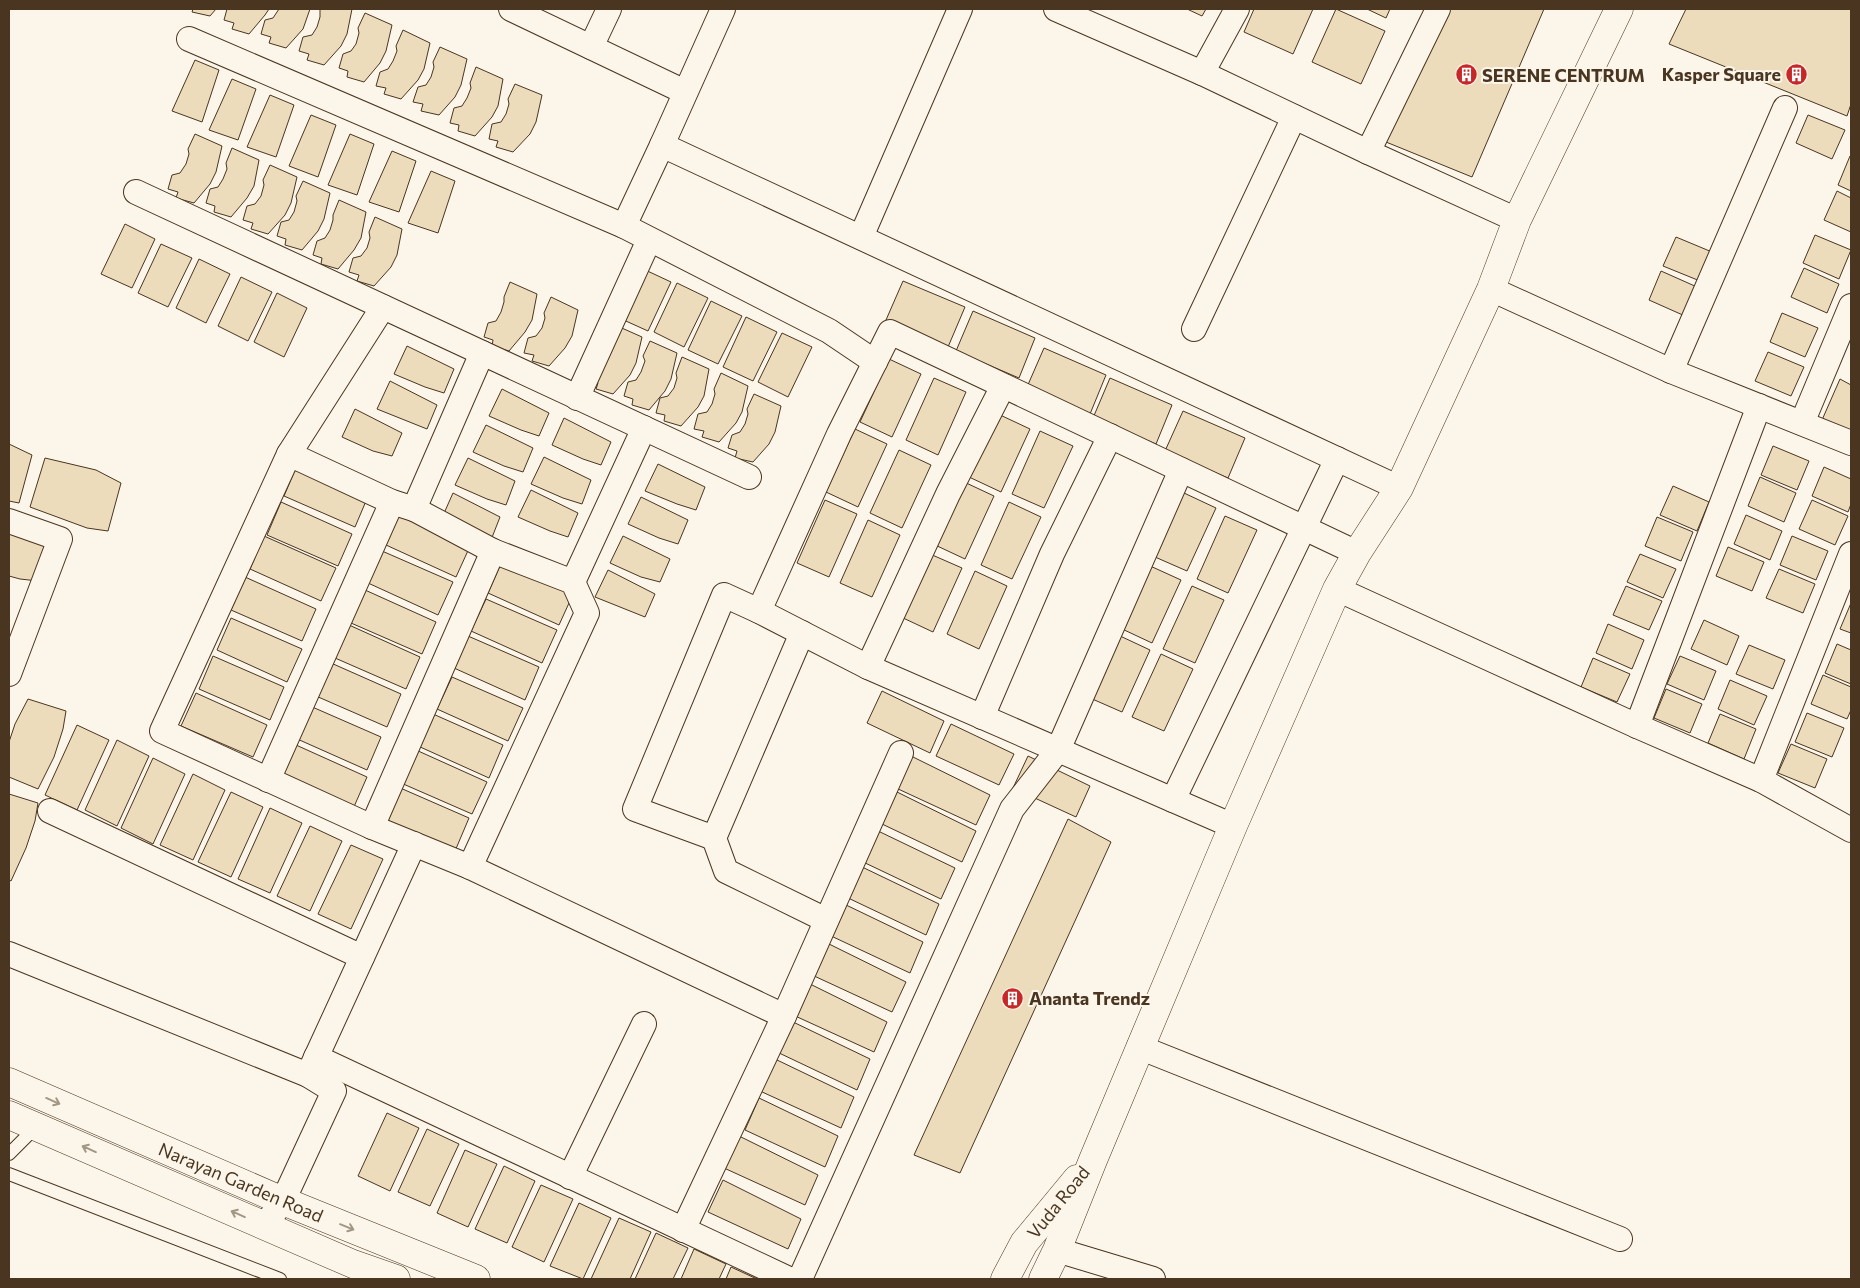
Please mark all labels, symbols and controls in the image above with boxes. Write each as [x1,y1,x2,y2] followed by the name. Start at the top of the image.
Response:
[1785,62,1809,86] building icon: Kasper Square
[1454,63,1478,87] building icon: SERENE CENTRUM
[1662,63,1781,85] place label: Kasper Square
[1482,64,1645,86] place label: SERENE CENTRUM
[1001,986,1025,1010] building icon: Ananta Trendz
[1029,987,1150,1009] place label: Ananta Trendz
[45,1097,60,1107] one-way arrow
[155,1137,327,1227] street label: Narayan Garden Road
[82,1144,97,1154] one-way arrow
[1022,1161,1094,1243] street label: Vuda Road
[231,1209,246,1219] one-way arrow
[340,1224,355,1233] one-way arrow

